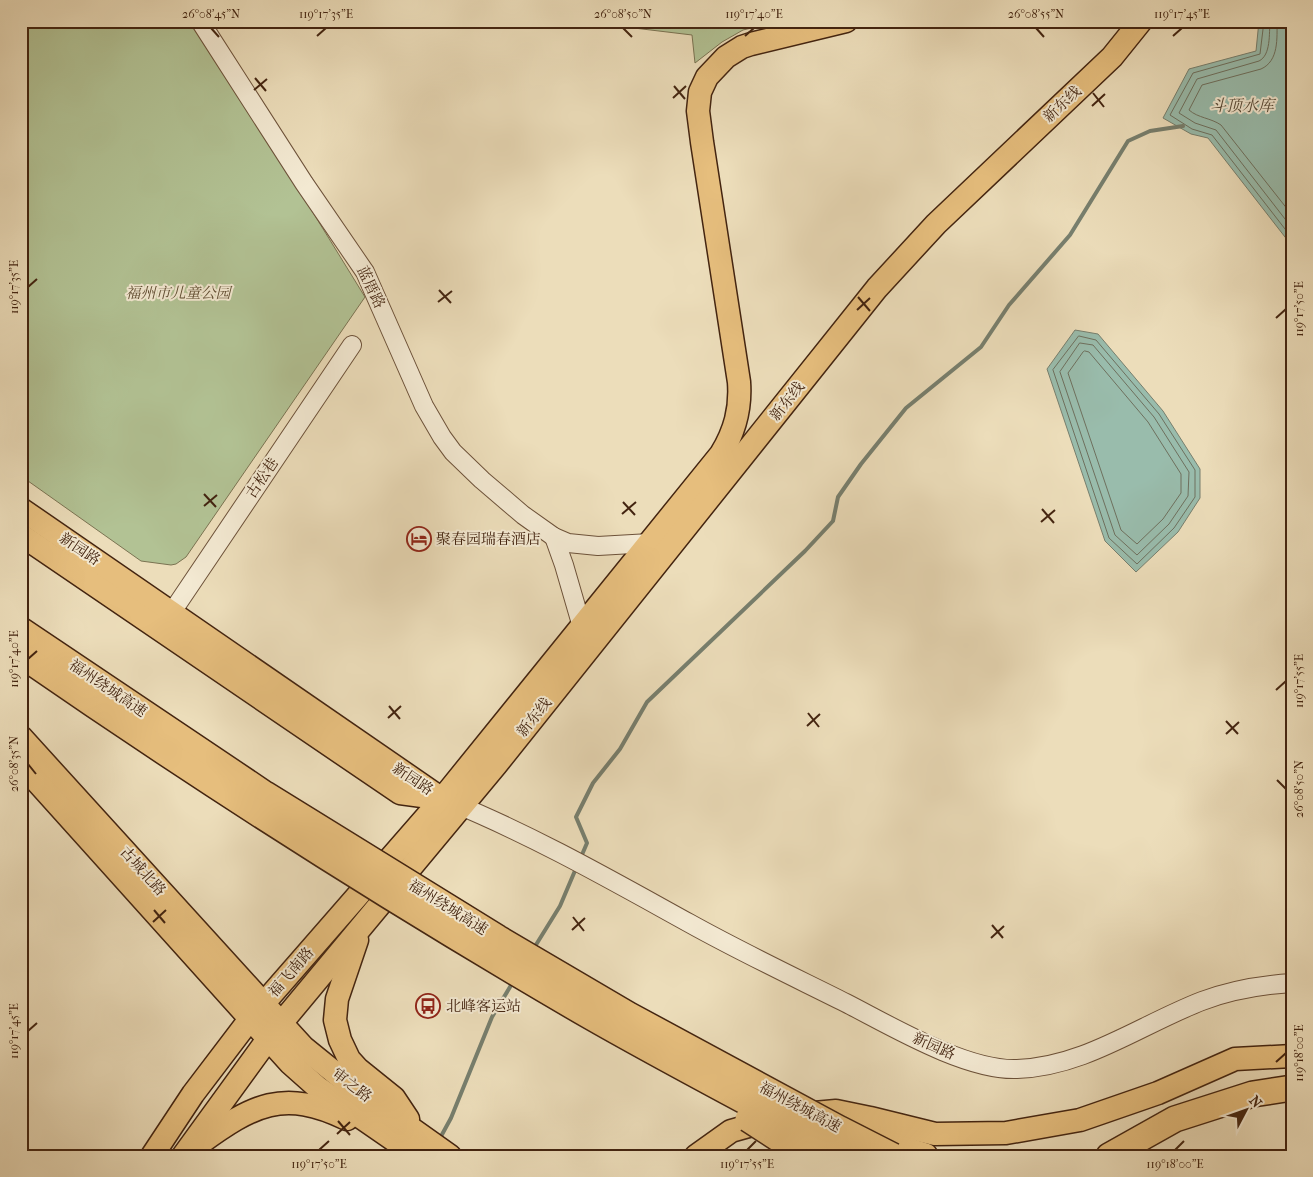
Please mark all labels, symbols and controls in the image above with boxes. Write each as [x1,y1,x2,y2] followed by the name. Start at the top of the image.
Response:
[182,7,240,21] text: 26°08'45"N
[299,7,353,21] text: 119°17'35"E
[594,7,652,21] text: 26°08'50"N
[725,7,783,21] text: 119°17'40"E
[1008,7,1064,21] text: 26°08'55"N
[1154,7,1210,21] text: 119°17'45"E
[1039,82,1085,126] street label: 新东线
[1210,96,1277,115] water label: 斗顶水库
[7,260,21,314] text: 119°17'35"E
[353,263,389,311] street label: 蓝厝路
[1292,281,1306,337] text: 119°17'50"E
[125,284,232,302] park label: 福州市儿童公园
[766,378,808,424] street label: 新东线
[242,454,282,502] street label: 古松巷
[406,526,432,552] hotel icon: 聚春园瑞春酒店
[56,529,104,569] street label: 新园路
[436,530,541,548] place label: 聚春园瑞春酒店
[7,630,21,688] text: 119°17'40"E
[1292,654,1306,708] text: 119°17'55"E
[66,655,150,721] street label: 福州绕城高速
[513,694,555,740] street label: 新东线
[7,736,21,792] text: 26°08'35"N
[389,759,437,799] street label: 新园路
[1292,760,1306,818] text: 26°08'50"N
[116,843,170,899] street label: 古城北路
[405,876,491,938] street label: 福州绕城高速
[265,943,317,1001] street label: 福飞南路
[415,993,441,1019] bus stop icon: 北峰客运站
[446,997,521,1015] place label: 北峰客运站
[7,1003,21,1059] text: 119°17'45"E
[1292,1024,1306,1082] text: 119°18'00"E
[910,1029,958,1063] street label: 新园路
[329,1064,375,1106] street label: 审之路
[756,1078,844,1136] street label: 福州绕城高速
[1220,1084,1270,1134] north arrow
[1246,1092,1266,1112] text: N
[291,1157,347,1171] text: 119°17'50"E
[720,1157,774,1171] text: 119°17'55"E
[1146,1157,1204,1171] text: 119°18'00"E

